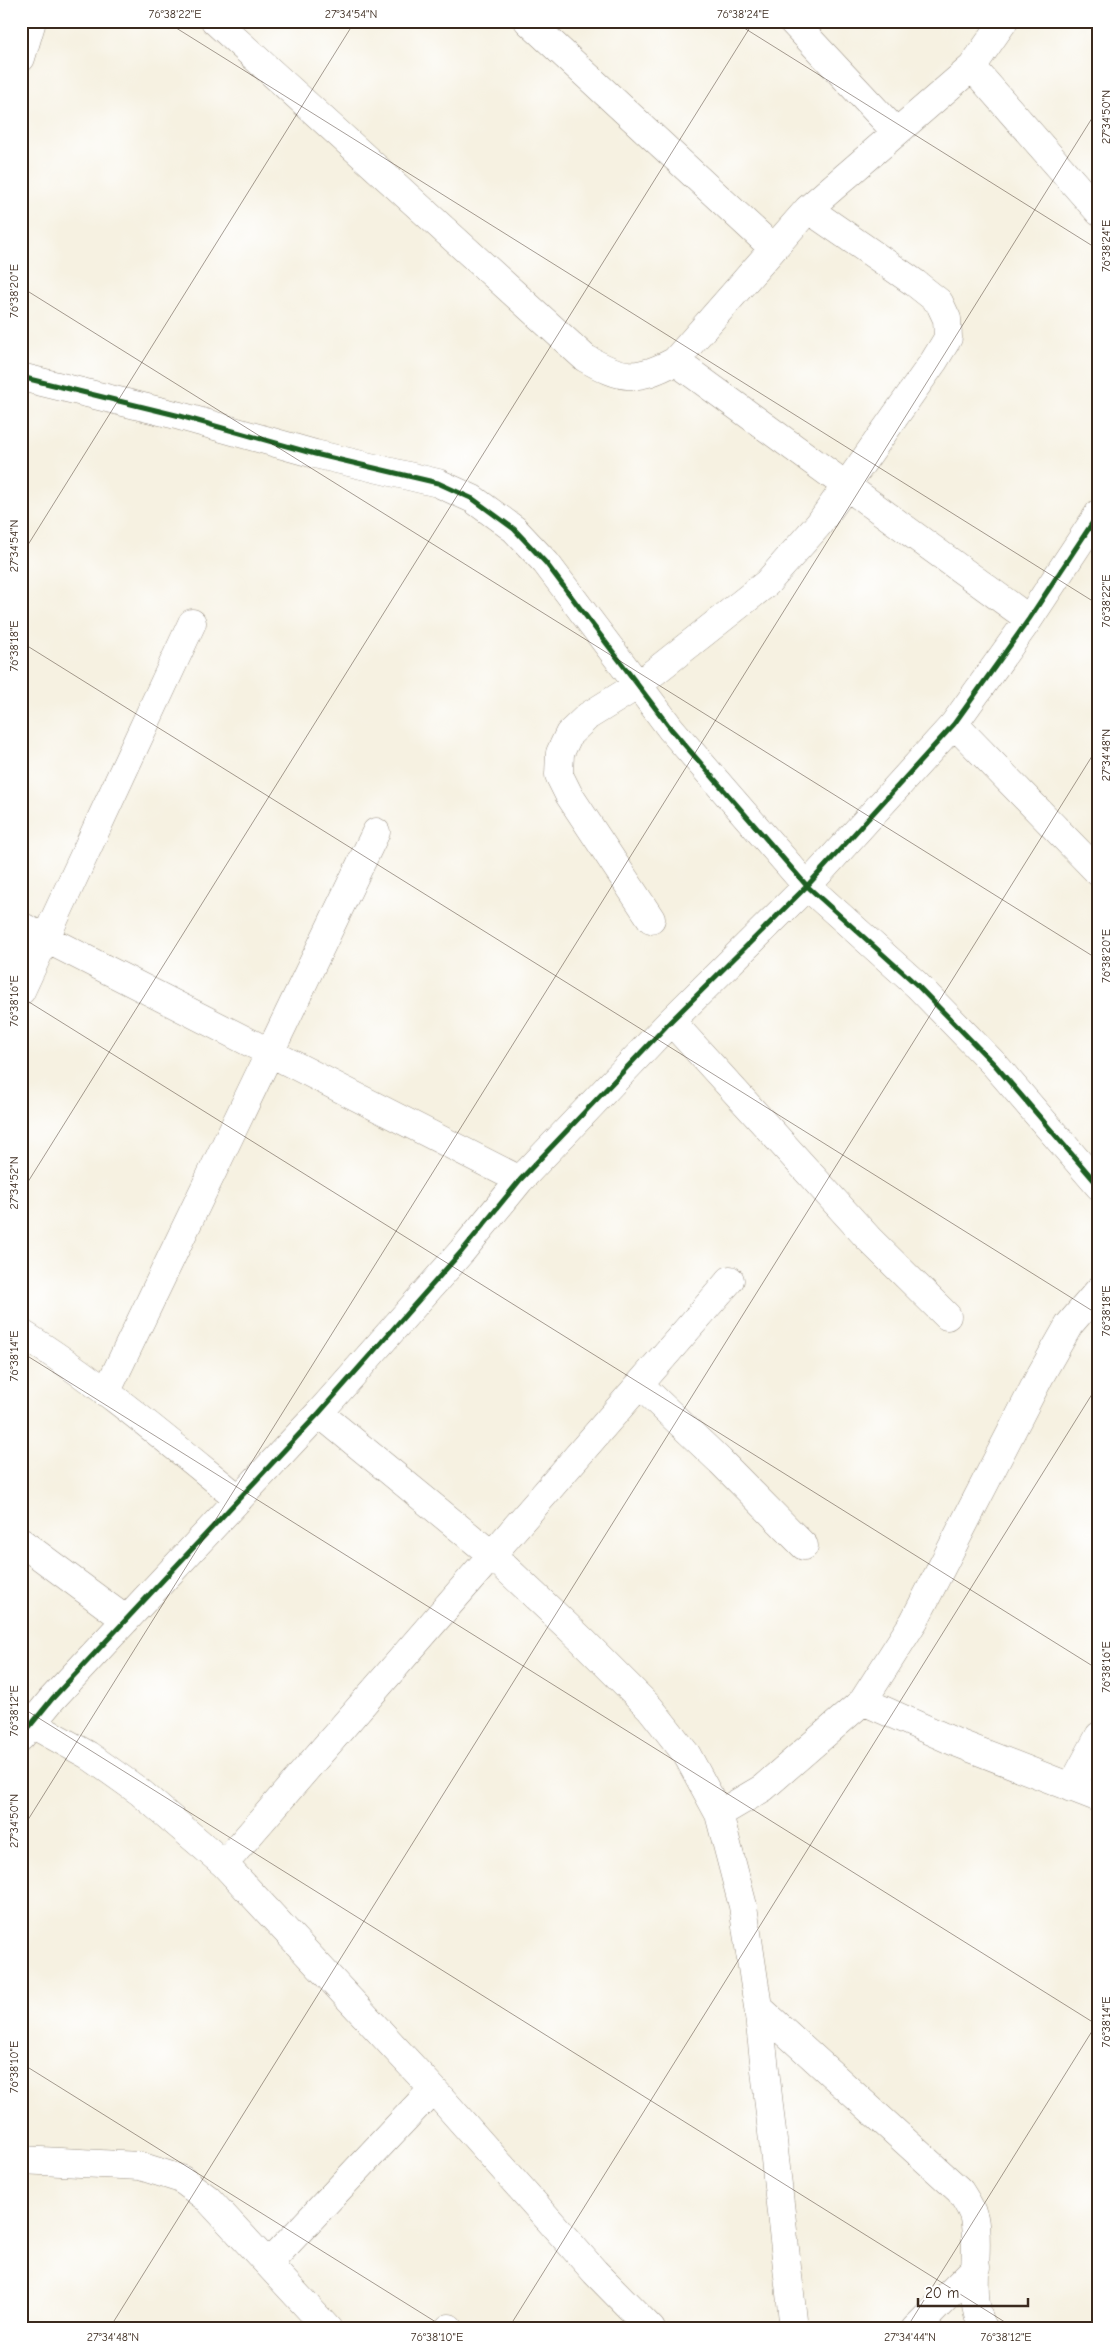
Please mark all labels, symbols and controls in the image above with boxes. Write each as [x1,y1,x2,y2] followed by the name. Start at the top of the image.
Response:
[149,7,201,21] text: 76°38'22"E
[325,7,377,21] text: 27°34'54"N
[717,7,769,21] text: 76°38'24"E
[1099,90,1113,144] text: 27°34'50"N
[1099,220,1113,272] text: 76°38'24"E
[7,264,21,318] text: 76°38'20"E
[7,520,21,572] text: 27°34'54"N
[1099,575,1113,627] text: 76°38'22"E
[7,620,21,672] text: 76°38'18"E
[1099,729,1113,781] text: 27°34'48"N
[1099,929,1113,983] text: 76°38'20"E
[7,975,21,1027] text: 76°38'16"E
[7,1156,21,1210] text: 27°34'52"N
[1099,1285,1113,1337] text: 76°38'18"E
[7,1331,21,1381] text: 76°38'14"E
[1099,1641,1113,1693] text: 76°38'16"E
[7,1685,21,1737] text: 76°38'12"E
[7,1794,21,1848] text: 27°34'50"N
[1099,1997,1113,2047] text: 76°38'14"E
[7,2041,21,2093] text: 76°38'10"E
[918,2275,1028,2307] scale bar
[925,2284,959,2302] text: 20 m
[87,2330,139,2344] text: 27°34'48"N
[411,2330,463,2344] text: 76°38'10"E
[884,2330,936,2344] text: 27°34'44"N
[980,2330,1032,2344] text: 76°38'12"E

